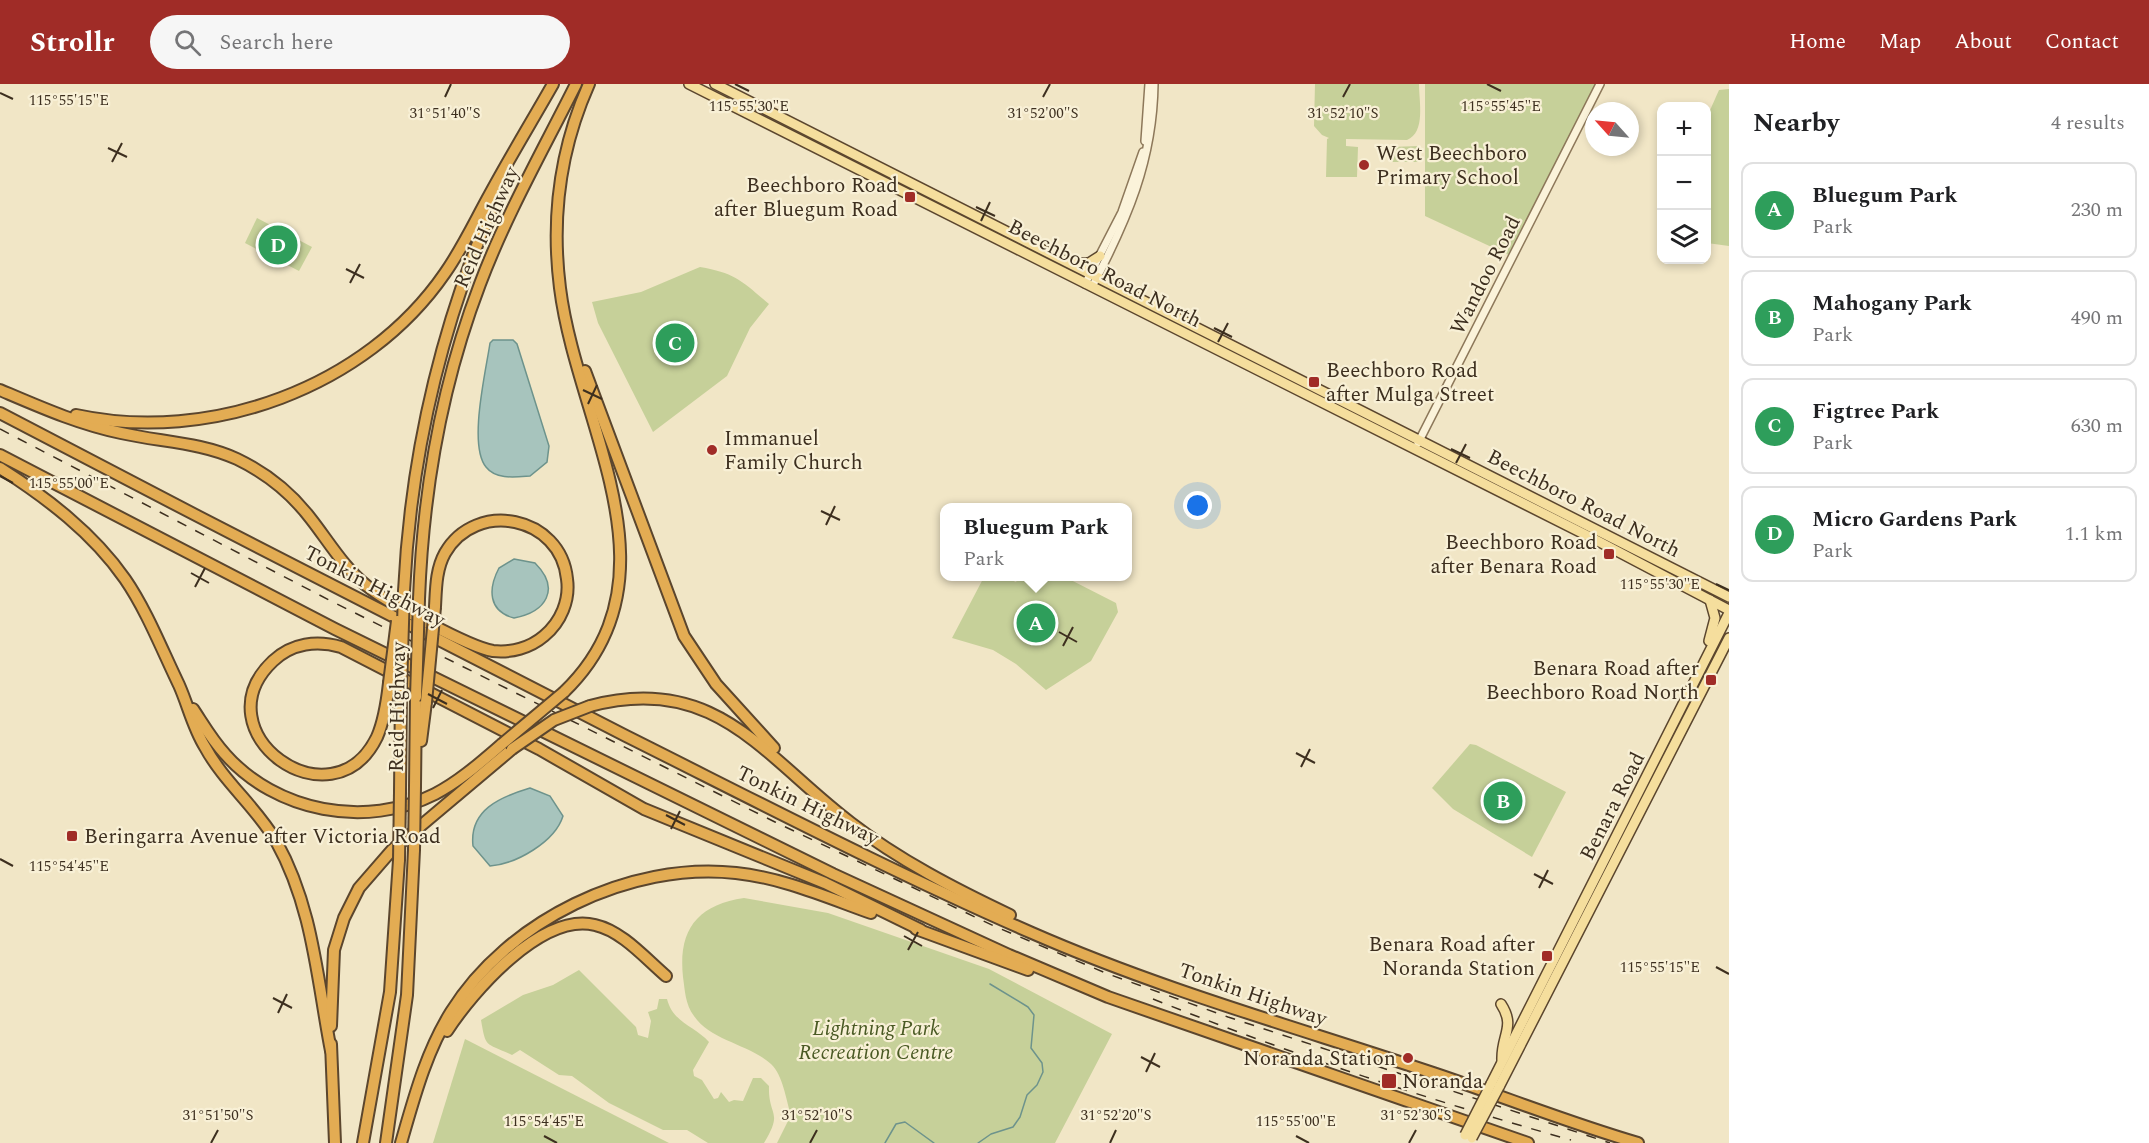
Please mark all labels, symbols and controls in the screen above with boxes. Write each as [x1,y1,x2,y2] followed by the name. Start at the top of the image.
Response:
[150,15,570,69] search box
[30,21,114,64] text: Strollr
[171,26,204,59] icon: search
[219,26,333,59] text: Search here
[1789,26,1846,58] text: Home
[1879,26,1921,58] text: Map
[1954,26,2012,58] text: About
[2045,26,2119,58] text: Contact
[29,89,109,112] text: 115°55'15"E
[709,95,789,118] text: 115°55'30"E
[1461,95,1541,118] text: 115°55'45"E
[410,102,481,125] text: 31°51'40"S
[1008,102,1079,125] text: 31°52'00"S
[1308,102,1379,125] text: 31°52'10"S
[1585,102,1639,156] north arrow
[1657,102,1711,264] map controls
[1657,102,1711,156] button: +
[1753,103,1839,143] text: Nearby
[2051,108,2125,138] text: 4 results
[1376,138,1527,194] place label: West Beechboro Primary School
[1657,156,1711,210] button: −
[1357,158,1371,172] marker: West Beechboro Primary School
[446,160,528,294] street label: Reid Highway
[714,170,898,226] place label: Beechboro Road after Bluegum Road
[1812,179,1957,212] text: Bluegum Park
[903,190,917,204] marker: Beechboro Road after Bluegum Road
[1767,195,1782,225] text: A
[2071,195,2123,225] text: 230 m
[1442,210,1530,341] street label: Wandoo Road
[1657,210,1711,264] button: layers
[1002,211,1207,337] street label: Beechboro Road North
[1812,212,1853,242] text: Park
[258,222,298,268] pin: D
[1812,287,1972,320] text: Mahogany Park
[1767,303,1782,333] text: B
[2071,303,2123,333] text: 490 m
[656,320,694,366] pin: C
[1812,320,1853,350] text: Park
[1326,355,1494,411] place label: Beechboro Road after Mulga Street
[1307,375,1321,389] marker: Beechboro Road after Mulga Street
[1812,395,1939,428] text: Figtree Park
[1767,411,1782,441] text: C
[2071,411,2123,441] text: 630 m
[724,423,863,479] place label: Immanuel Family Church
[1812,428,1853,458] text: Park
[1481,441,1686,567] street label: Beechboro Road North
[705,443,719,457] marker: Immanuel Family Church
[29,472,109,495] text: 115°55'00"E
[1183,491,1212,520] your location
[940,503,1132,581] popup
[1812,503,2017,536] text: Micro Gardens Park
[963,511,1109,544] text: Bluegum Park
[1766,519,1783,549] text: D
[2065,519,2123,549] text: 1.1 km
[1431,527,1597,583] place label: Beechboro Road after Benara Road
[1812,536,1853,566] text: Park
[298,537,452,637] street label: Tonkin Highway
[963,544,1005,574] text: Park
[1602,547,1616,561] marker: Beechboro Road after Benara Road
[1620,573,1700,596] text: 115°55'30"E
[1016,600,1056,646] pin: A
[381,641,415,773] street label: Reid Highway
[1486,653,1699,709] place label: Benara Road after Beechboro Road North
[1704,673,1718,687] marker: Benara Road after Beechboro Road North
[1572,747,1654,866] street label: Benara Road
[731,758,885,855] street label: Tonkin Highway
[1484,778,1522,824] pin: B
[84,821,441,853] place label: Beringarra Avenue after Victoria Road
[65,829,79,843] marker: Beringarra Avenue after Victoria Road
[29,855,109,878] text: 115°54'45"E
[1369,929,1535,985] place label: Benara Road after Noranda Station
[1540,949,1554,963] marker: Benara Road after Noranda Station
[1174,955,1332,1036] street label: Tonkin Highway
[1620,956,1700,979] text: 115°55'15"E
[799,1013,953,1069] park label: Lightning Park Recreation Centre
[1243,1043,1396,1075] place label: Noranda Station
[1401,1051,1415,1065] marker: Noranda Station
[1402,1066,1484,1098] place label: Noranda
[1380,1072,1398,1090] marker: Noranda
[183,1104,254,1127] text: 31°51'50"S
[782,1104,853,1127] text: 31°52'10"S
[1081,1104,1152,1127] text: 31°52'20"S
[1381,1104,1452,1127] text: 31°52'30"S
[504,1110,584,1133] text: 115°54'45"E
[1256,1110,1336,1133] text: 115°55'00"E

